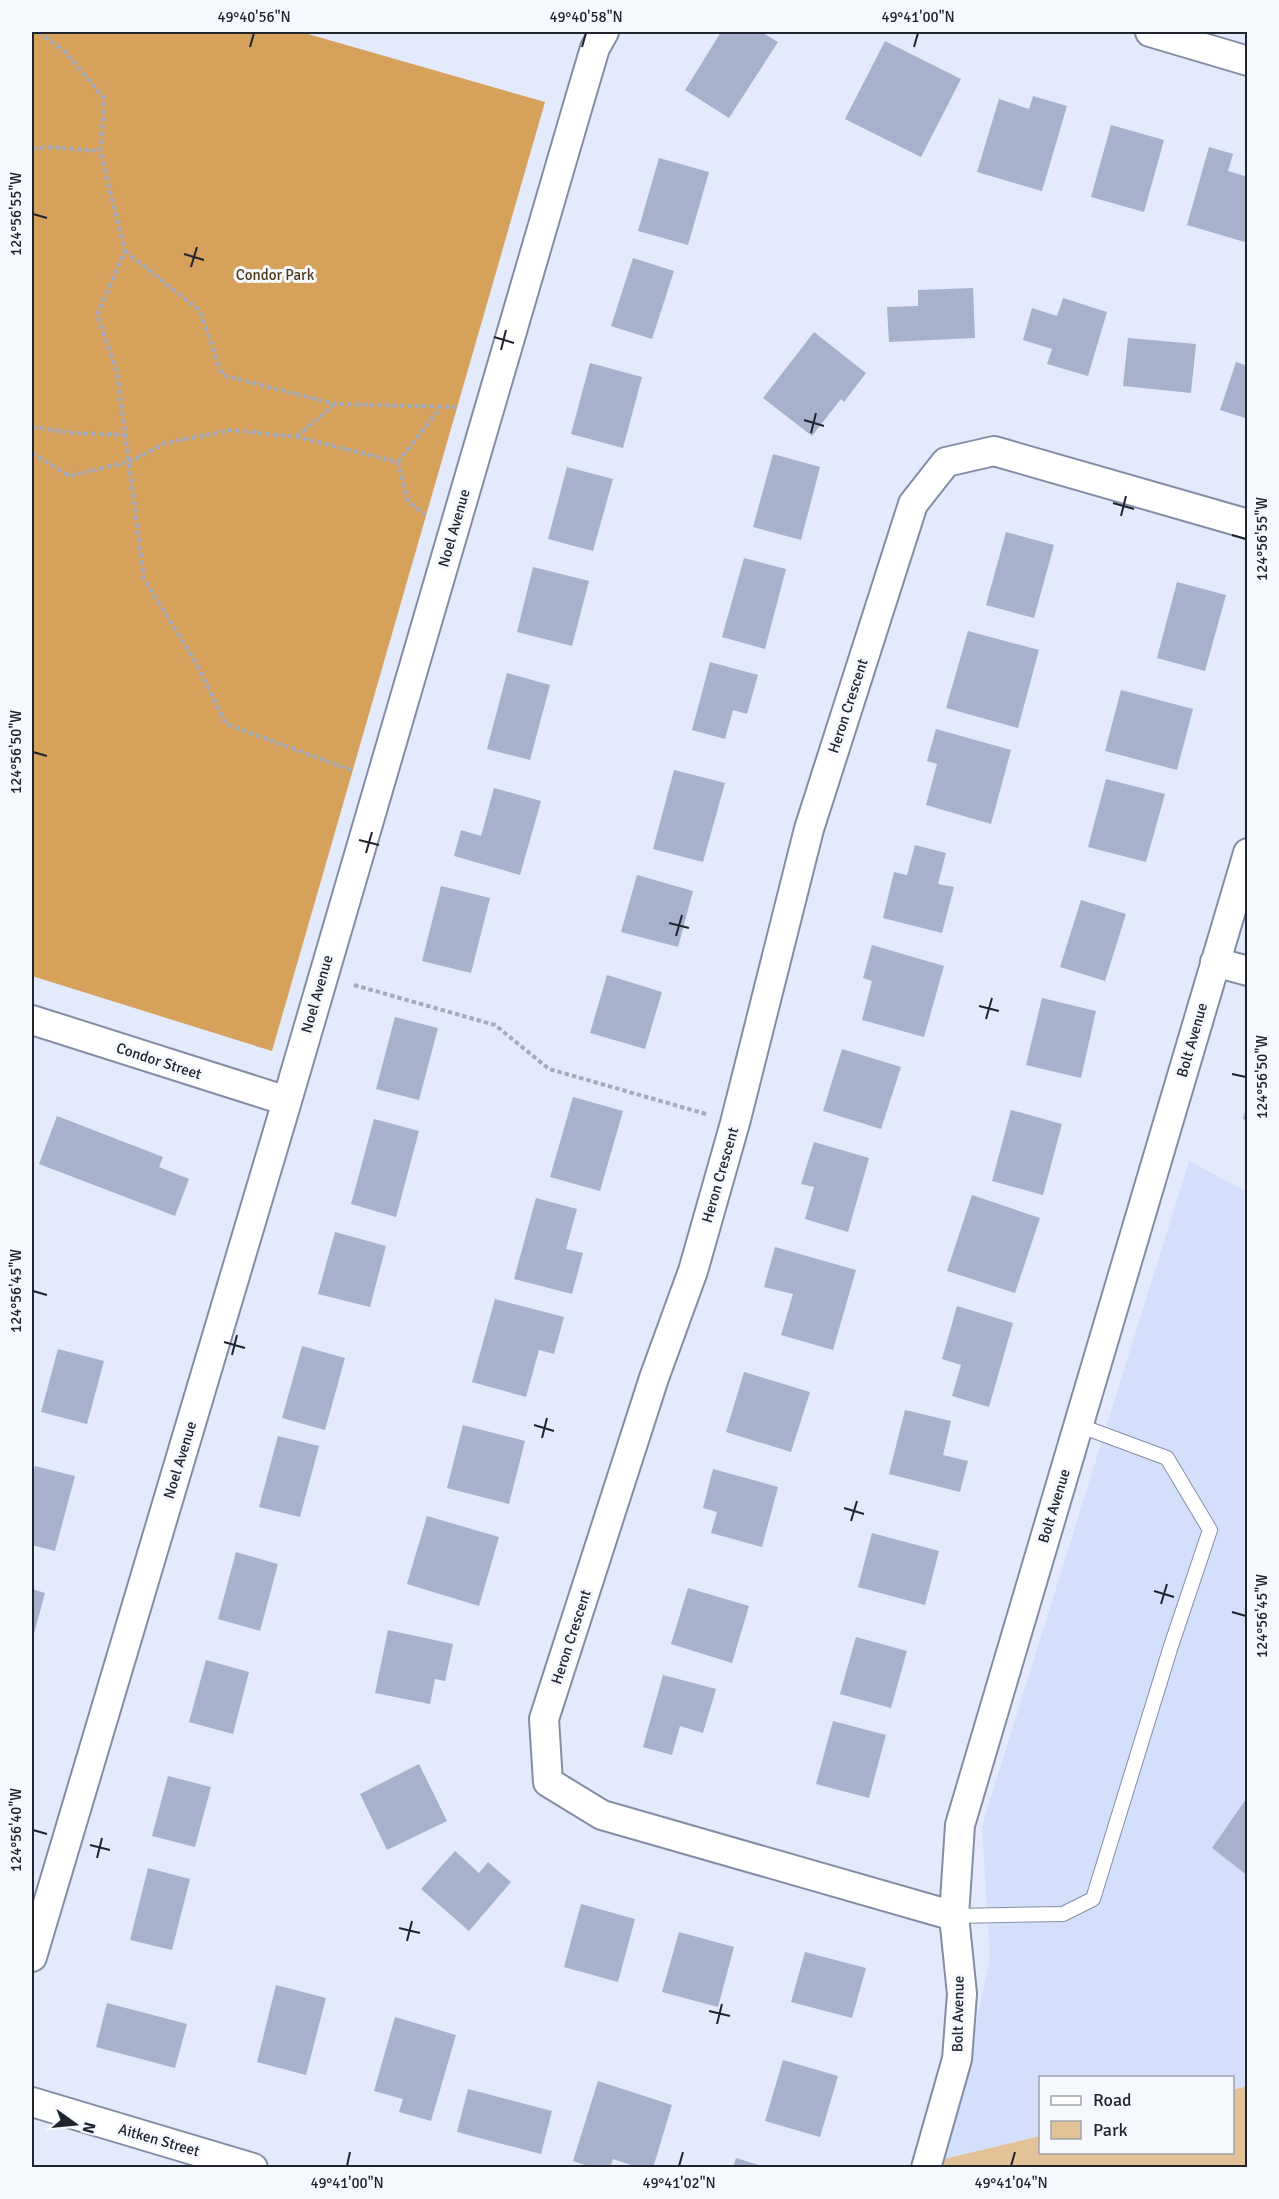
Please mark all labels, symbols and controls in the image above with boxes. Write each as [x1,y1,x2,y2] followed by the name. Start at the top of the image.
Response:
[217,8,291,26] text: 49°40'56"N
[549,8,623,26] text: 49°40'58"N
[881,8,955,26] text: 49°41'00"N
[7,172,25,256] text: 124°56'55"W
[236,266,315,284] park label: Condor Park
[434,487,474,569] street label: Noel Avenue
[1253,497,1271,581] text: 124°56'55"W
[824,656,872,756] street label: Heron Crescent
[7,710,25,794] text: 124°56'50"W
[297,953,337,1035] street label: Noel Avenue
[1173,1001,1211,1079] street label: Bolt Avenue
[1253,1035,1271,1119] text: 124°56'50"W
[114,1039,204,1083] street label: Condor Street
[698,1125,742,1225] street label: Heron Crescent
[7,1249,25,1333] text: 124°56'45"W
[160,1419,200,1501] street label: Noel Avenue
[1034,1467,1074,1545] street label: Bolt Avenue
[1253,1574,1271,1658] text: 124°56'45"W
[547,1587,595,1687] street label: Heron Crescent
[7,1788,25,1872] text: 124°56'40"W
[948,1976,968,2052] street label: Bolt Avenue
[1039,2076,1234,2154] legend
[1093,2089,1132,2111] text: Road
[45,2094,105,2154] north arrow
[1093,2119,1128,2141] text: Park
[77,2120,100,2136] text: N
[116,2120,202,2160] street label: Aitken Street
[310,2174,384,2192] text: 49°41'00"N
[642,2174,716,2192] text: 49°41'02"N
[974,2174,1048,2192] text: 49°41'04"N

